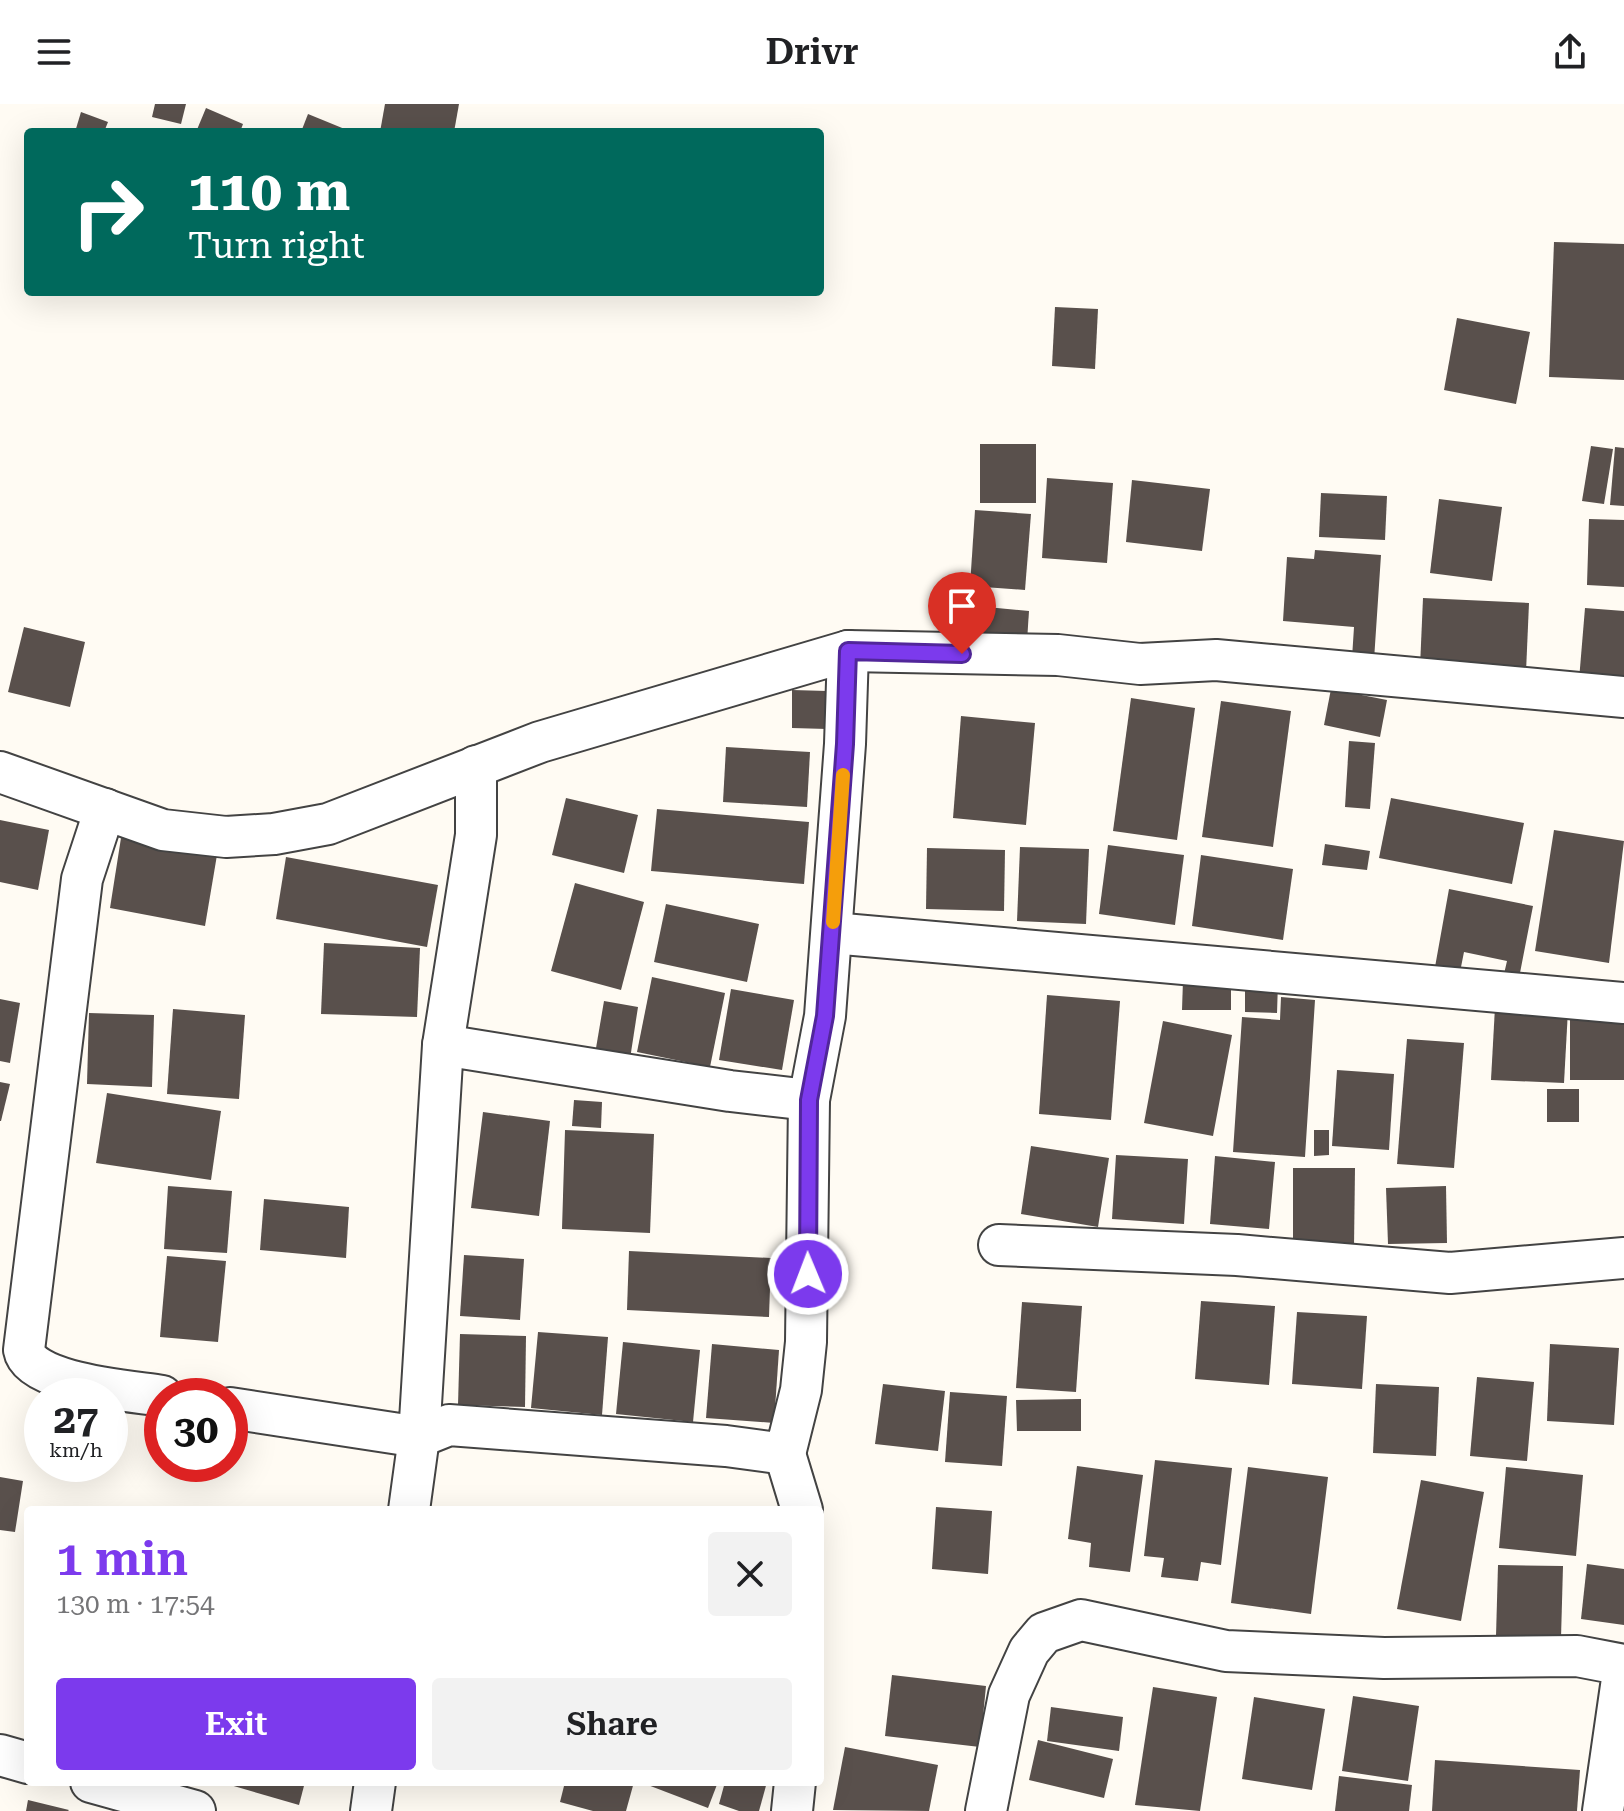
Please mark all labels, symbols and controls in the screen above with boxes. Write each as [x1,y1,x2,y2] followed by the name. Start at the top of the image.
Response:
[32,30,76,74] icon: menu
[1548,30,1592,74] icon: share
[765,31,859,73] text: Drivr
[188,158,350,224] text: 110 m
[56,160,160,264] icon: right
[188,225,365,267] text: Turn right
[928,572,996,654] pin
[940,584,984,628] icon: arrive
[766,1232,850,1316] position arrow
[144,1378,248,1482] speed limit sign: 30
[54,1396,98,1443] text: 27
[49,1438,103,1462] text: km/h
[56,1531,188,1587] text: 1 min
[708,1532,792,1616] button: close
[56,1589,215,1619] text: 130 m · 17:54
[56,1678,416,1770] button: Exit
[432,1678,792,1770] button: Share

